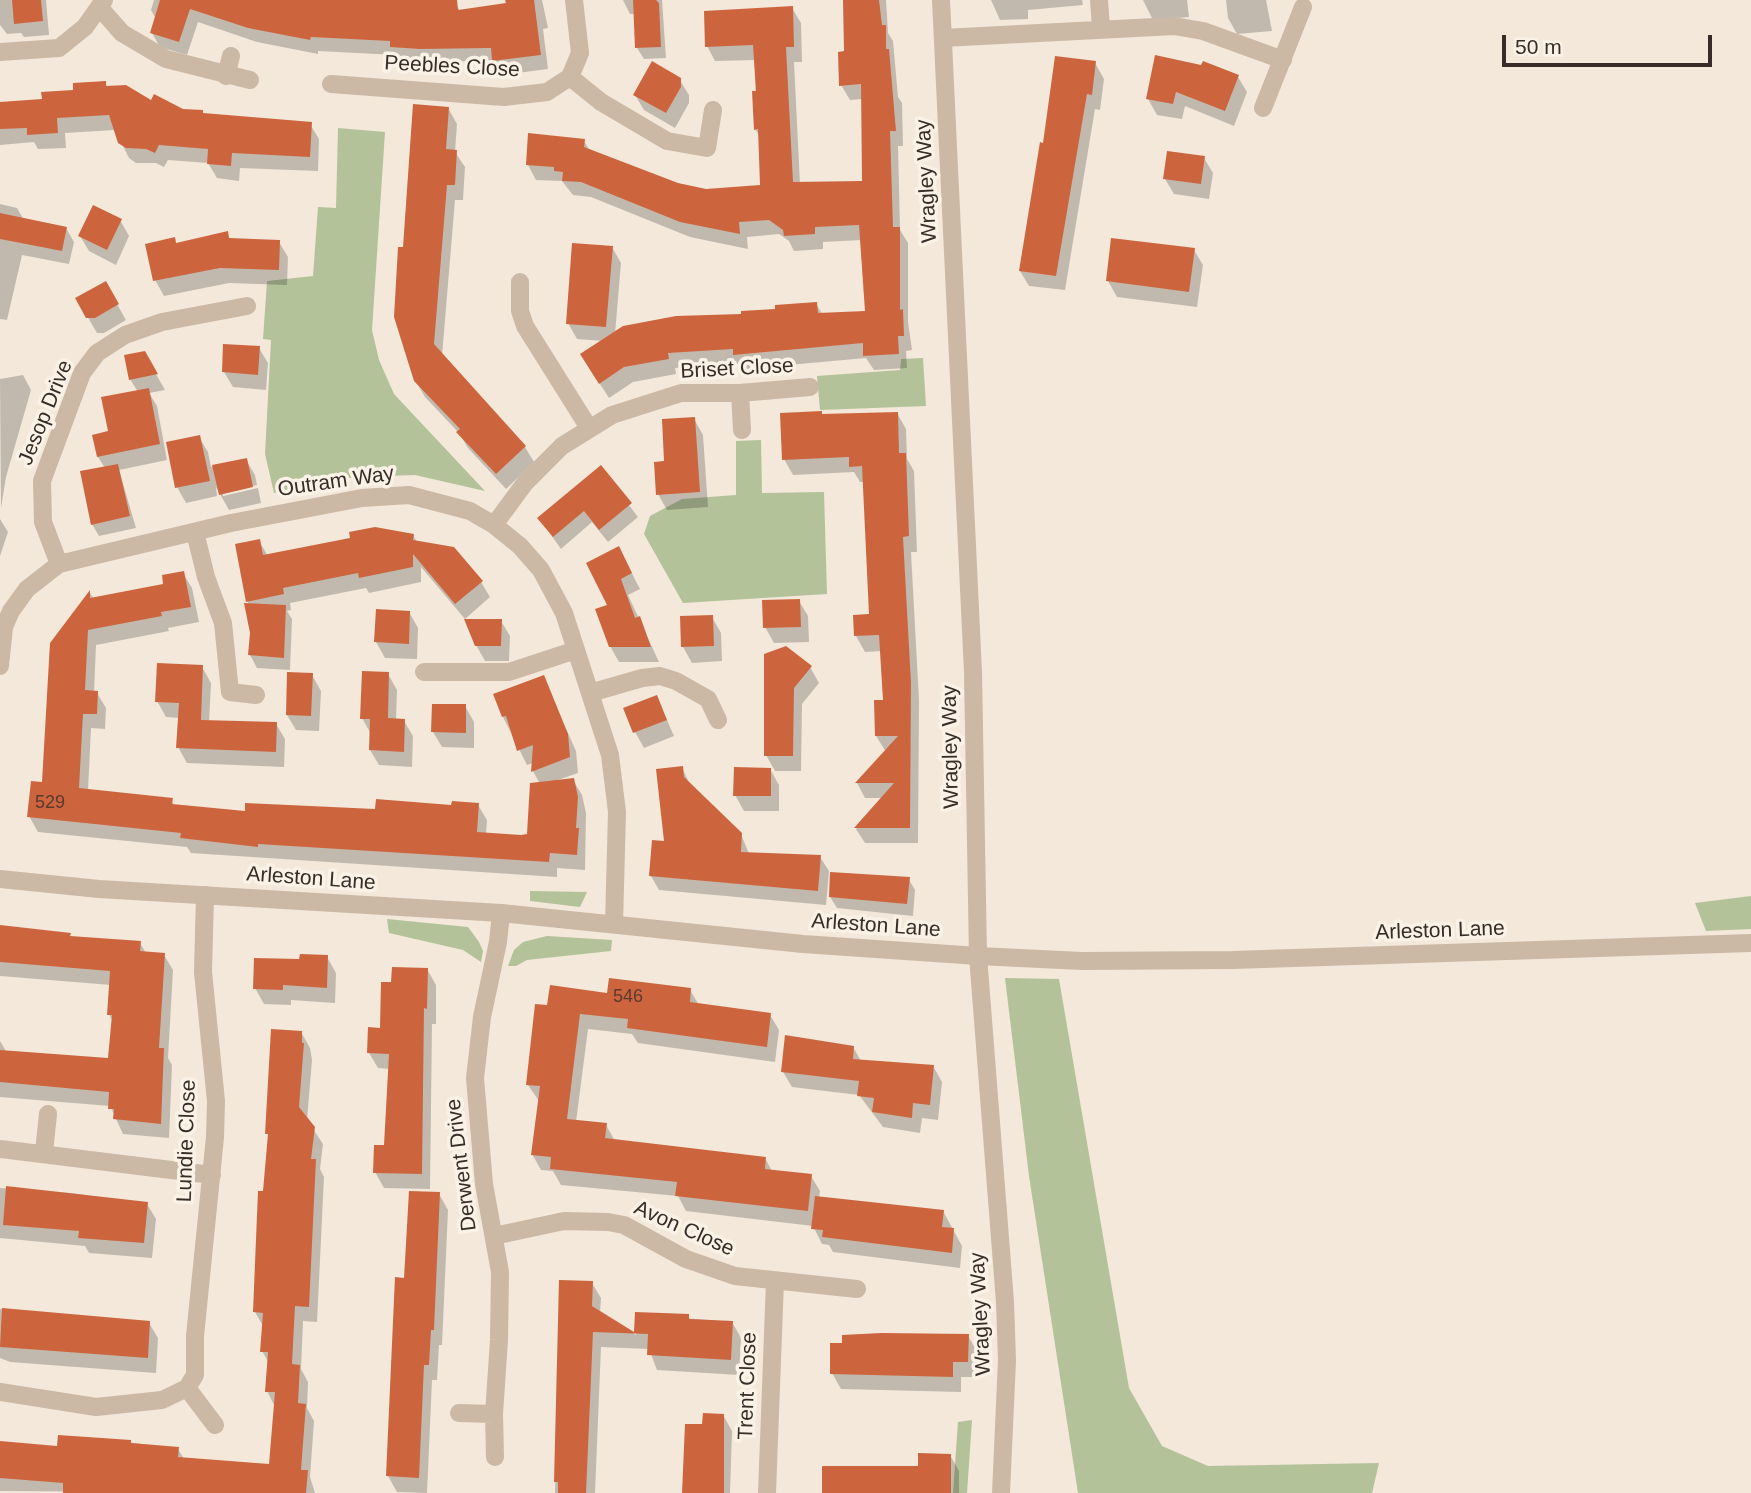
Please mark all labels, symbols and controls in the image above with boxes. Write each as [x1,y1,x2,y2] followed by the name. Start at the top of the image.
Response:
[1506,21,1716,65] scale bar
[1515,35,1562,58] text: 50 m
[384,51,520,83] street label: Peebles Close
[911,119,943,243] street label: Wragley Way
[680,353,794,385] street label: Briset Close
[14,357,78,469] street label: Jesop Drive
[276,461,396,503] street label: Outram Way
[937,685,965,809] street label: Wragley Way
[35,792,65,814] house number: 529
[245,862,377,896] street label: Arleston Lane
[810,909,942,943] street label: Arleston Lane
[1375,916,1505,946] street label: Arleston Lane
[613,986,643,1008] house number: 546
[172,1079,202,1203] street label: Lundie Close
[441,1097,483,1233] street label: Derwent Drive
[630,1196,738,1262] street label: Avon Close
[965,1252,997,1376] street label: Wragley Way
[734,1332,762,1440] street label: Trent Close

